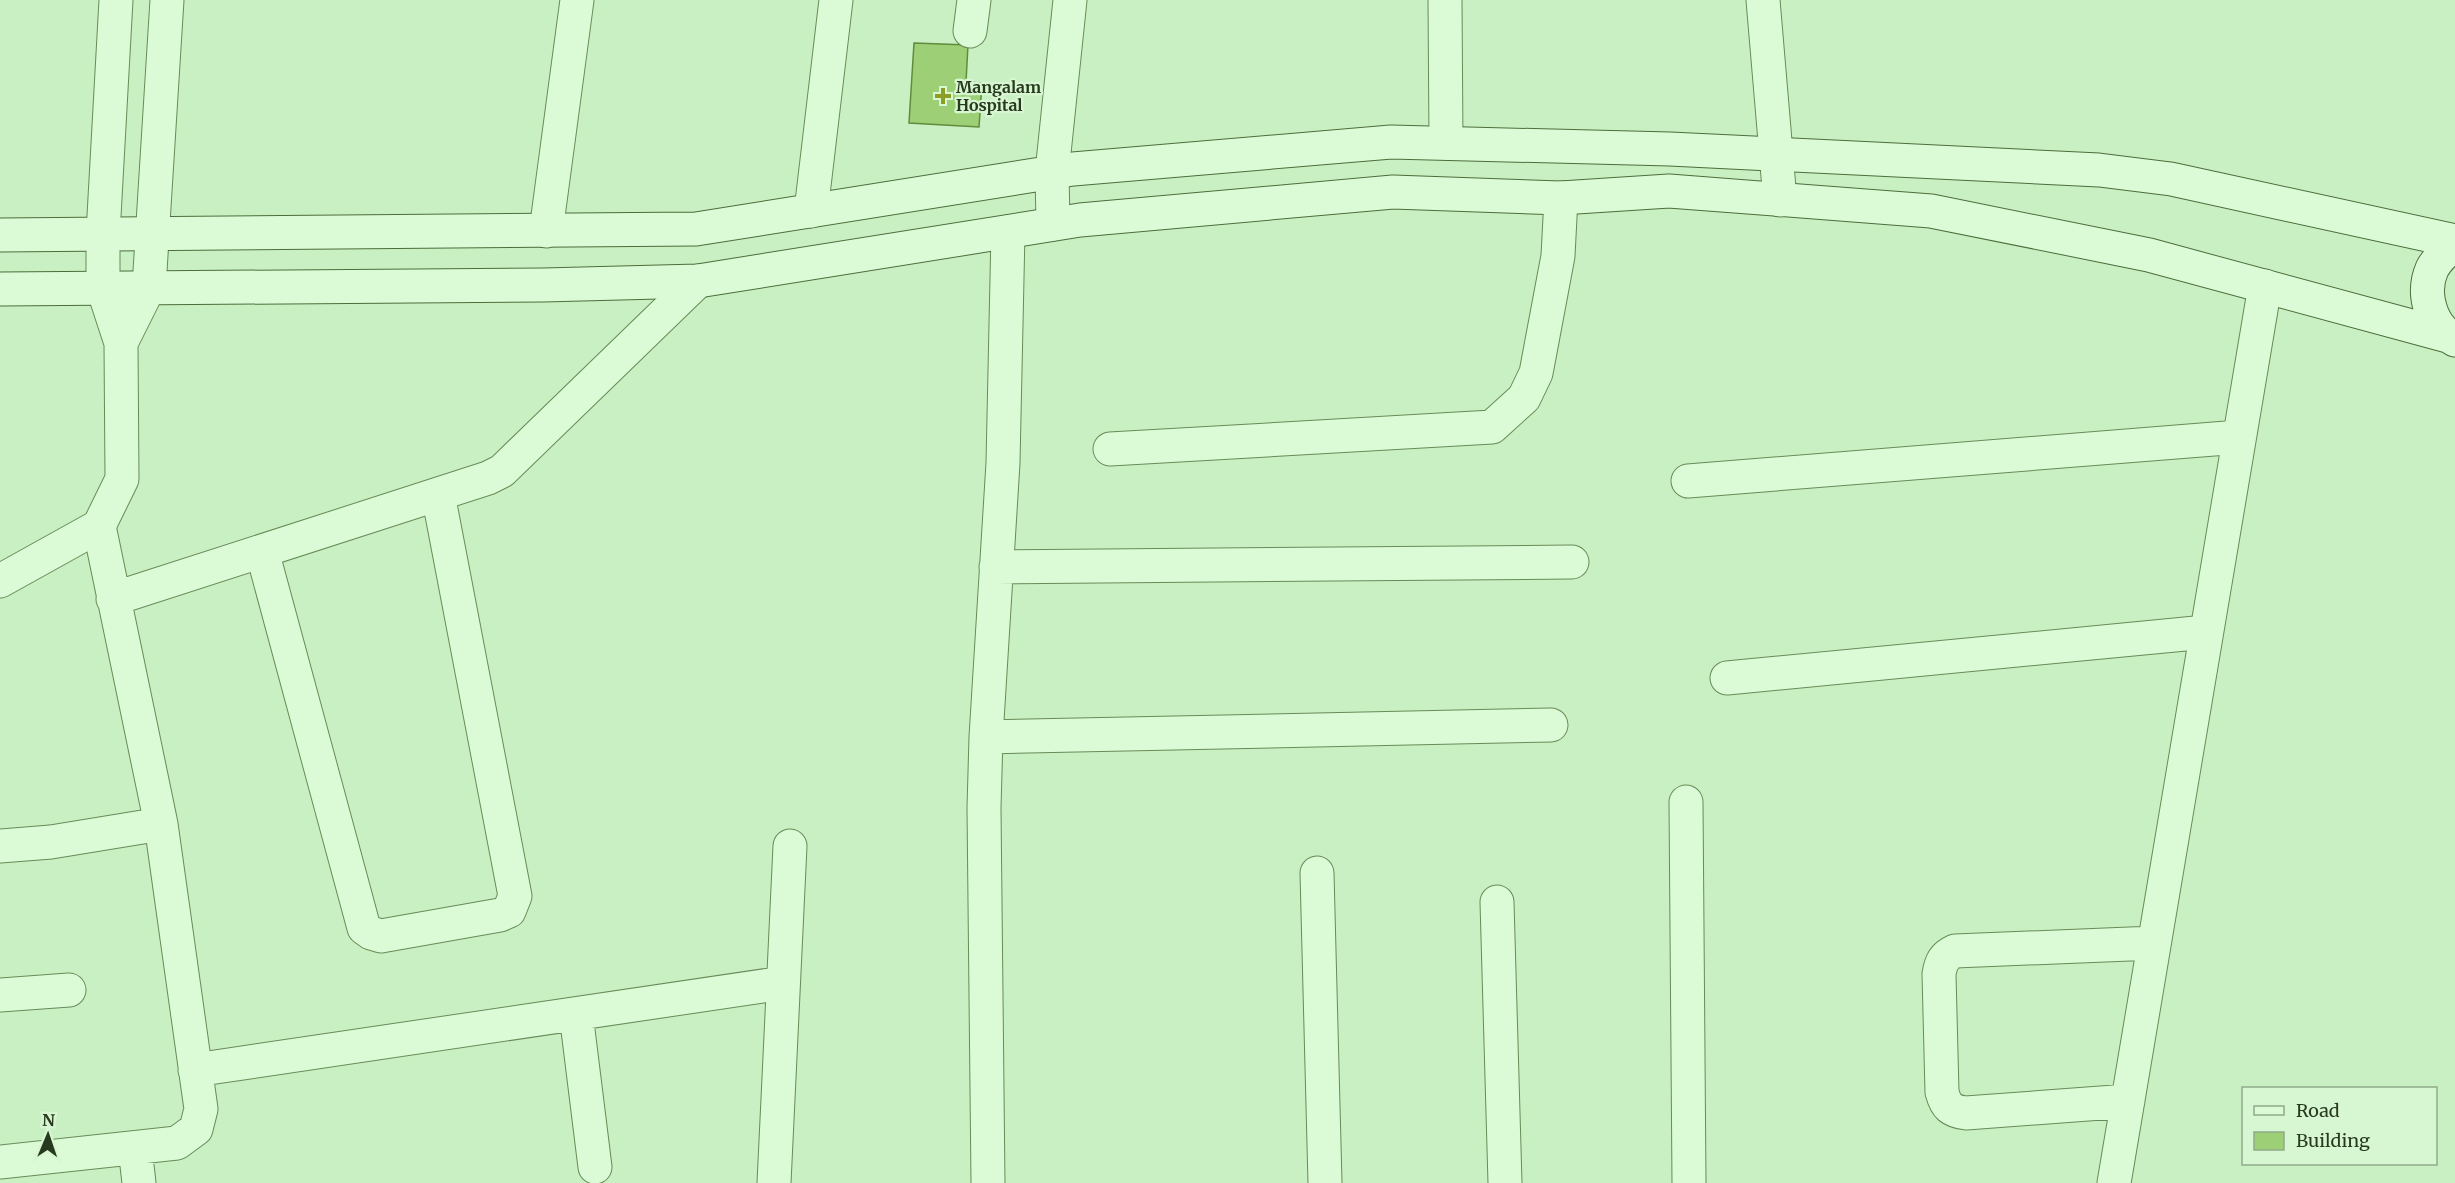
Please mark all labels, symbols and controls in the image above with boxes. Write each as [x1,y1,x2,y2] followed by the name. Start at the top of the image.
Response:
[956,77,1041,115] place label: Mangalam Hospital
[934,87,952,105] marker: Mangalam Hospital
[2242,1087,2437,1165] legend
[2296,1099,2340,1122] text: Road
[18,1105,78,1165] north arrow
[42,1110,56,1130] text: N
[2296,1129,2370,1152] text: Building

